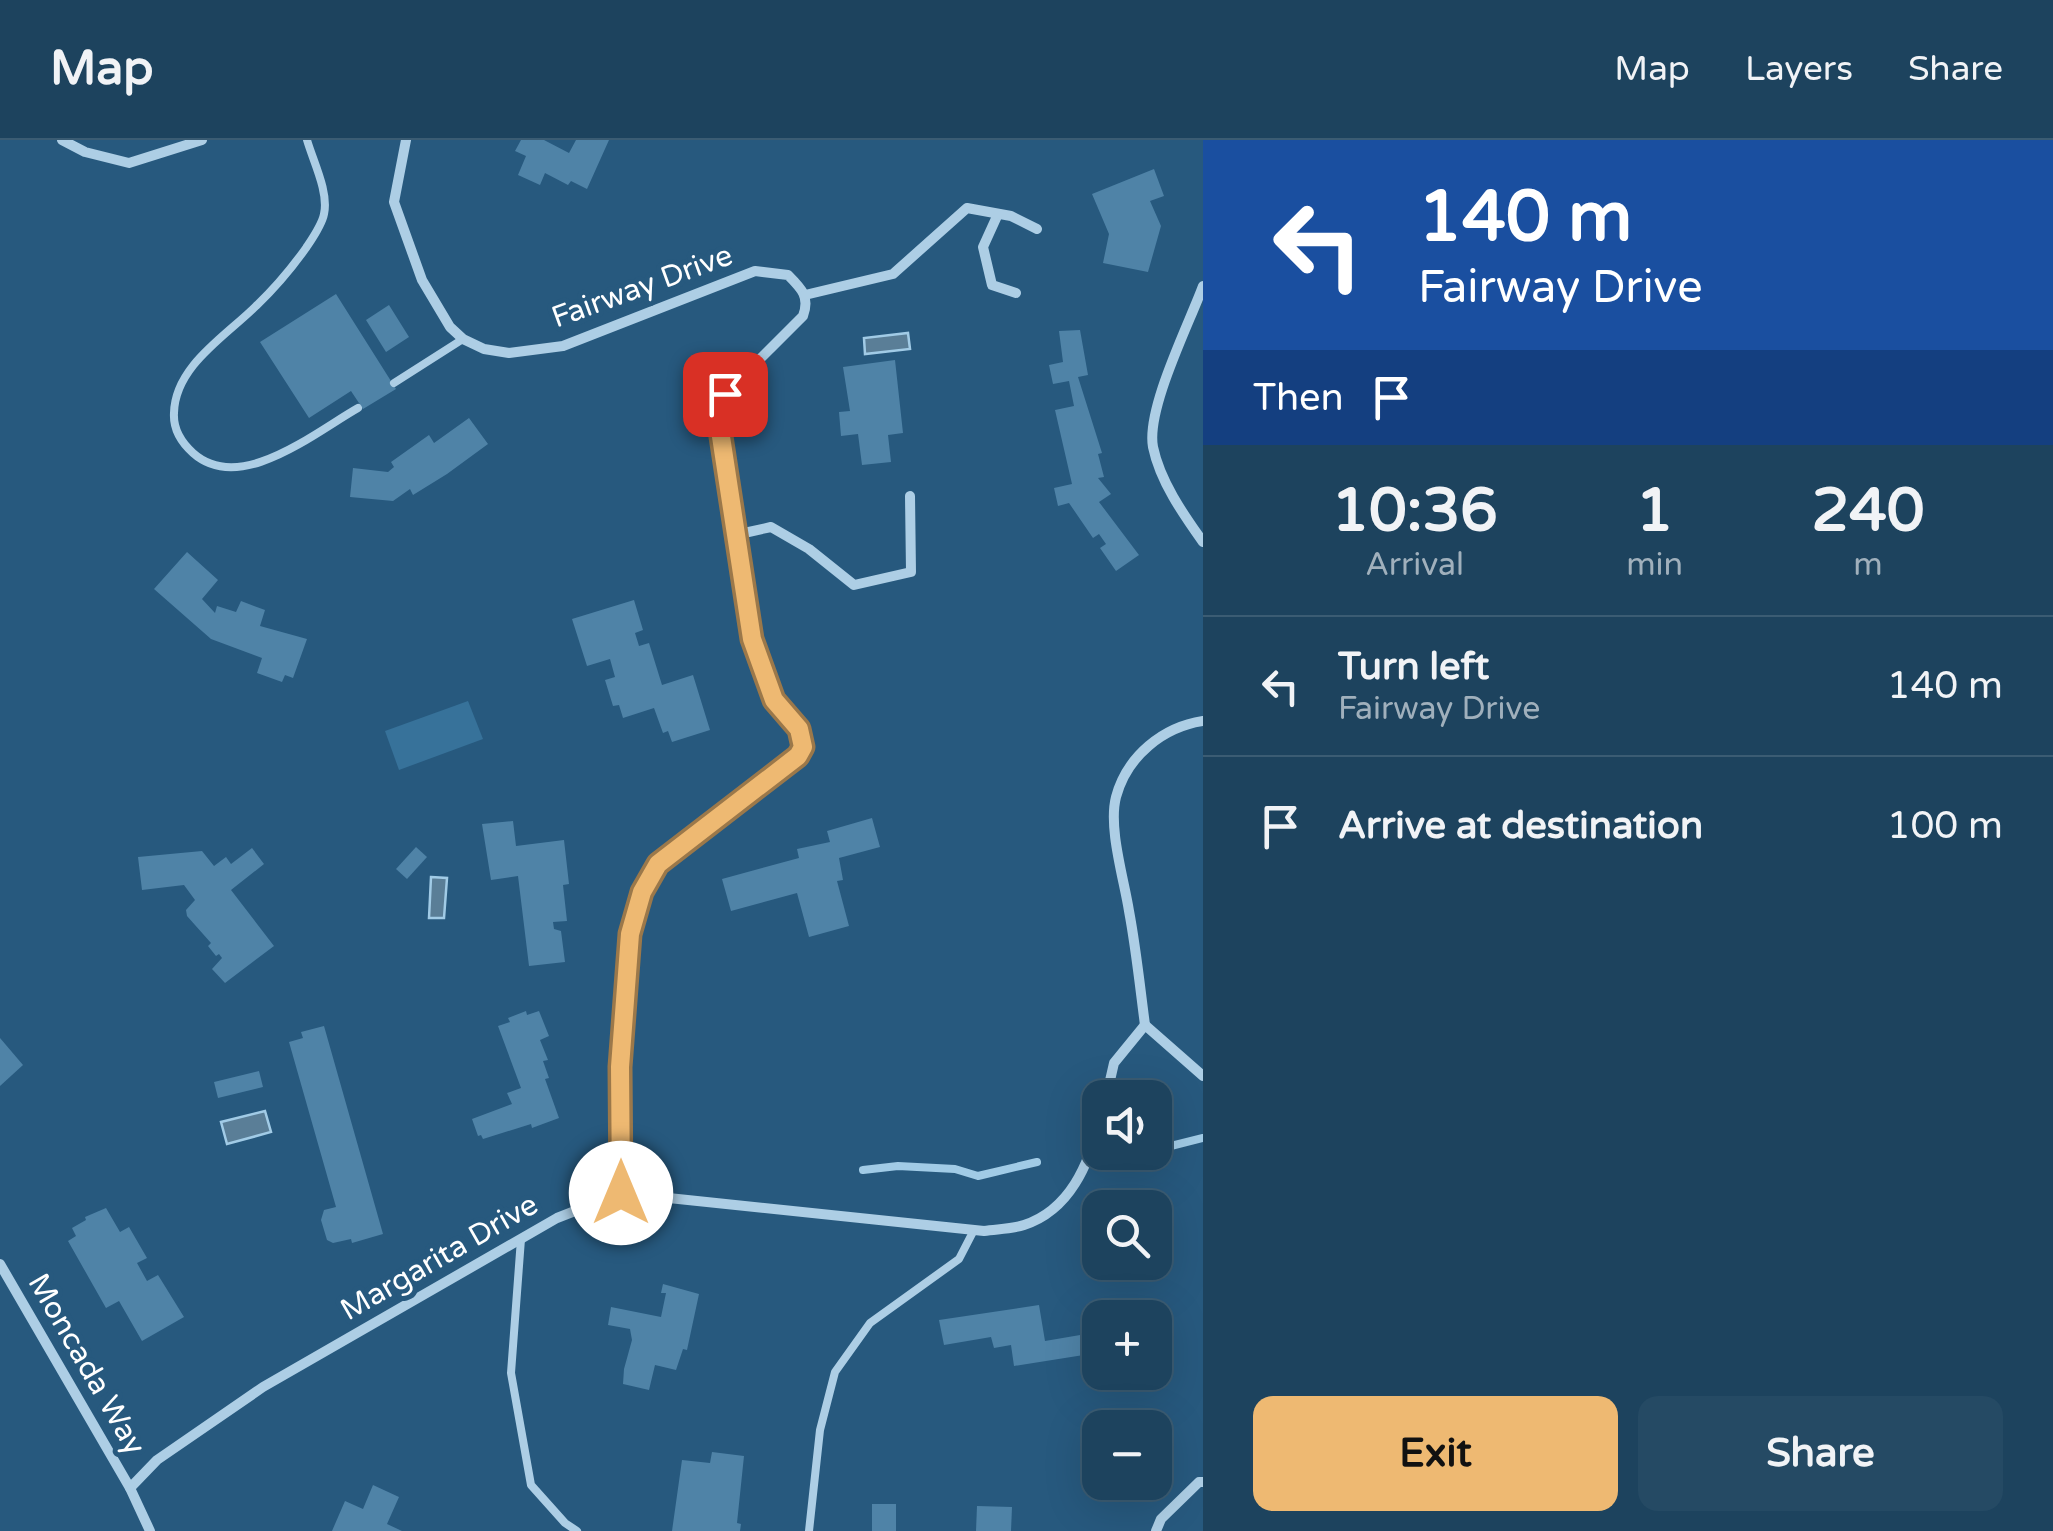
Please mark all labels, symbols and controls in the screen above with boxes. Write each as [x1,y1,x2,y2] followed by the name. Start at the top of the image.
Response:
[50,40,154,98] text: Map
[1614,48,1690,90] text: Map
[1745,48,1853,90] text: Layers
[1908,48,2003,90] text: Share
[1418,176,1632,260] text: 140 m
[1253,180,1383,310] icon: left
[547,237,738,336] street label: Fairway Drive
[1418,261,1703,315] text: Fairway Drive
[683,352,768,437] pin
[698,367,753,422] icon: arrive
[1364,370,1419,425] icon: arrive
[1253,375,1344,421] text: Then
[1331,475,1498,547] text: 10:36
[1636,475,1673,547] text: 1
[1811,475,1925,547] text: 240
[1365,546,1464,584] text: Arrival
[1626,546,1683,584] text: min
[1853,546,1883,584] text: m
[1338,644,1489,690] text: Turn left
[1253,659,1308,714] icon: left
[1887,663,2003,709] text: 140 m
[1338,690,1540,728] text: Fairway Drive
[1253,799,1308,854] icon: arrive
[1338,803,1703,849] text: Arrive at destination
[1887,803,2003,849] text: 100 m
[1082,1080,1172,1500] map controls
[1082,1080,1172,1170] button: sound
[569,1141,673,1245] position arrow
[334,1186,544,1329] street label: Margarita Drive
[1082,1190,1172,1280] button: search
[20,1267,153,1462] street label: Moncada Way
[1082,1300,1172,1390] button: +
[1253,1396,1618,1511] button: Exit
[1638,1396,2003,1511] button: Share
[1082,1410,1172,1500] button: −

